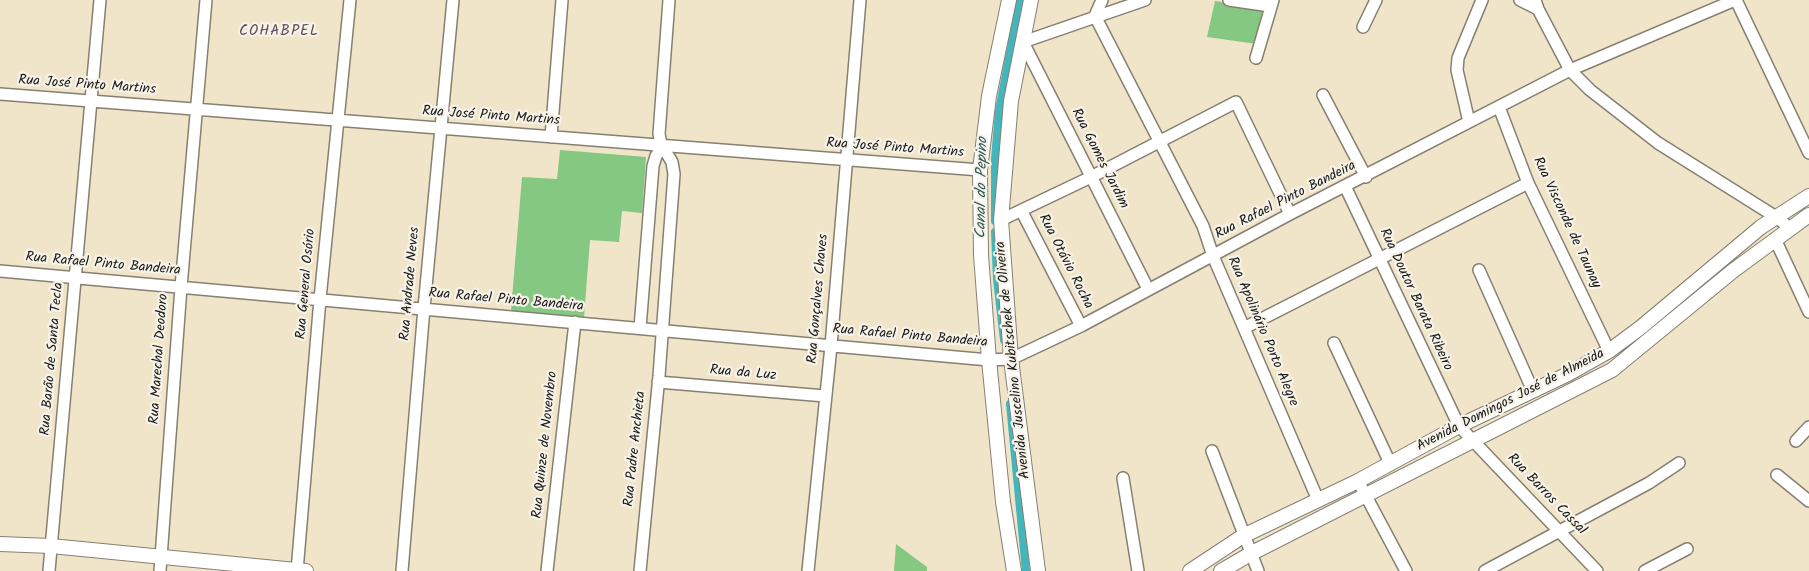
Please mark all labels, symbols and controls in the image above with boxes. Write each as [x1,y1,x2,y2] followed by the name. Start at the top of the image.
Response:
[238,23,320,41] district label: COHABPEL
[18,73,156,99] street label: Rua José Pinto Martins
[422,104,560,130] street label: Rua José Pinto Martins
[1066,106,1132,212] street label: Rua Gomes Jardim
[826,136,964,162] street label: Rua José Pinto Martins
[973,137,993,239] water label: Canal do Pepino
[1528,155,1604,291] street label: Rua Visconde de Taunay
[1213,158,1359,244] street label: Rua Rafael Pinto Bandeira
[1034,212,1096,312] street label: Rua Otávio Rocha
[398,226,424,342] street label: Rua Andrade Neves
[1375,226,1455,374] street label: Rua Doutor Barata Ribeiro
[294,228,320,340] street label: Rua General Osório
[805,233,833,365] street label: Rua Gonçalves Chaves
[993,240,1035,480] street label: Avenida Juscelino Kubitschek de Oliveira
[25,250,181,280] street label: Rua Rafael Pinto Bandeira
[1223,255,1301,409] street label: Rua Apolinário Porto Alegre
[38,282,68,436] street label: Rua Barão de Santa Tecla
[428,286,584,316] street label: Rua Rafael Pinto Bandeira
[147,293,173,425] street label: Rua Marechal Deodoro
[832,322,988,352] street label: Rua Rafael Pinto Bandeira
[1414,346,1608,456] street label: Avenida Domingos José de Almeida
[709,363,777,385] street label: Rua da Luz
[530,370,562,520] street label: Rua Quinze de Novembro
[622,390,650,508] street label: Rua Padre Anchieta
[1503,451,1589,539] street label: Rua Barros Cassal

